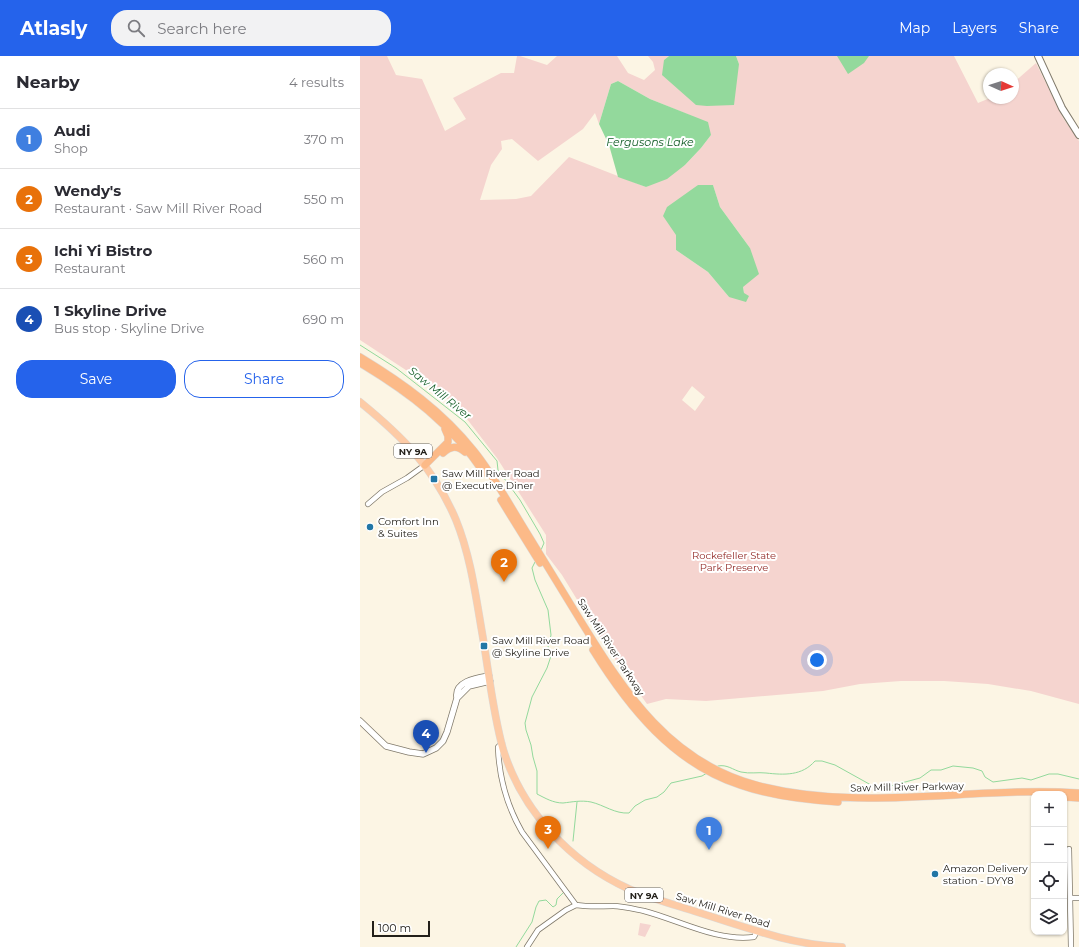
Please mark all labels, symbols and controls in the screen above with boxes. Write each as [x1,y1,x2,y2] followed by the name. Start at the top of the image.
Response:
[111,10,391,46] search box
[20,17,87,40] text: Atlasly
[125,17,147,39] icon: search
[157,19,247,38] text: Search here
[899,19,930,37] text: Map
[952,19,997,37] text: Layers
[1019,19,1059,37] text: Share
[983,68,1019,104] north arrow
[16,72,80,92] text: Nearby
[289,74,344,90] text: 4 results
[54,121,91,140] text: Audi
[26,131,32,147] text: 1
[304,131,344,147] text: 370 m
[606,135,694,149] water label: Fergusons Lake
[54,140,88,156] text: Shop
[54,181,121,200] text: Wendy's
[25,191,33,207] text: 2
[304,191,344,207] text: 550 m
[54,200,262,216] text: Restaurant · Saw Mill River Road
[54,241,152,260] text: Ichi Yi Bistro
[25,251,33,267] text: 3
[303,251,344,267] text: 560 m
[54,260,125,276] text: Restaurant
[54,301,167,320] text: 1 Skyline Drive
[25,311,33,327] text: 4
[302,311,344,327] text: 690 m
[54,320,204,336] text: Bus stop · Skyline Drive
[16,360,176,398] button: Save
[184,360,344,398] button: Share
[406,363,475,423] water label: Saw Mill River
[394,444,432,458] road number: NY 9A
[442,467,540,492] place label: Saw Mill River Road @ Executive Diner
[429,474,439,484] marker: Saw Mill River Road @ Executive Diner
[378,515,439,540] place label: Comfort Inn & Suites
[365,522,375,532] marker: Comfort Inn & Suites
[491,549,517,582] pin: 2
[692,549,776,574] park label: Rockefeller State Park Preserve
[575,596,648,699] street label: Saw Mill River Parkway
[492,634,590,659] place label: Saw Mill River Road @ Skyline Drive
[479,641,489,651] marker: Saw Mill River Road @ Skyline Drive
[807,650,827,670] your location
[413,720,439,753] pin: 4
[850,779,965,794] street label: Saw Mill River Parkway
[1031,791,1067,935] map controls
[1031,791,1067,827] button: +
[535,816,561,849] pin: 3
[696,817,722,850] pin: 1
[1031,827,1067,863] button: −
[943,862,1028,887] place label: Amazon Delivery station - DYY8
[1031,863,1067,899] button: locate
[930,869,940,879] marker: Amazon Delivery station - DYY8
[625,888,663,902] road number: NY 9A
[674,890,772,930] street label: Saw Mill River Road
[1031,899,1067,935] button: layers
[372,919,430,938] scale bar
[378,921,411,935] text: 100 m

